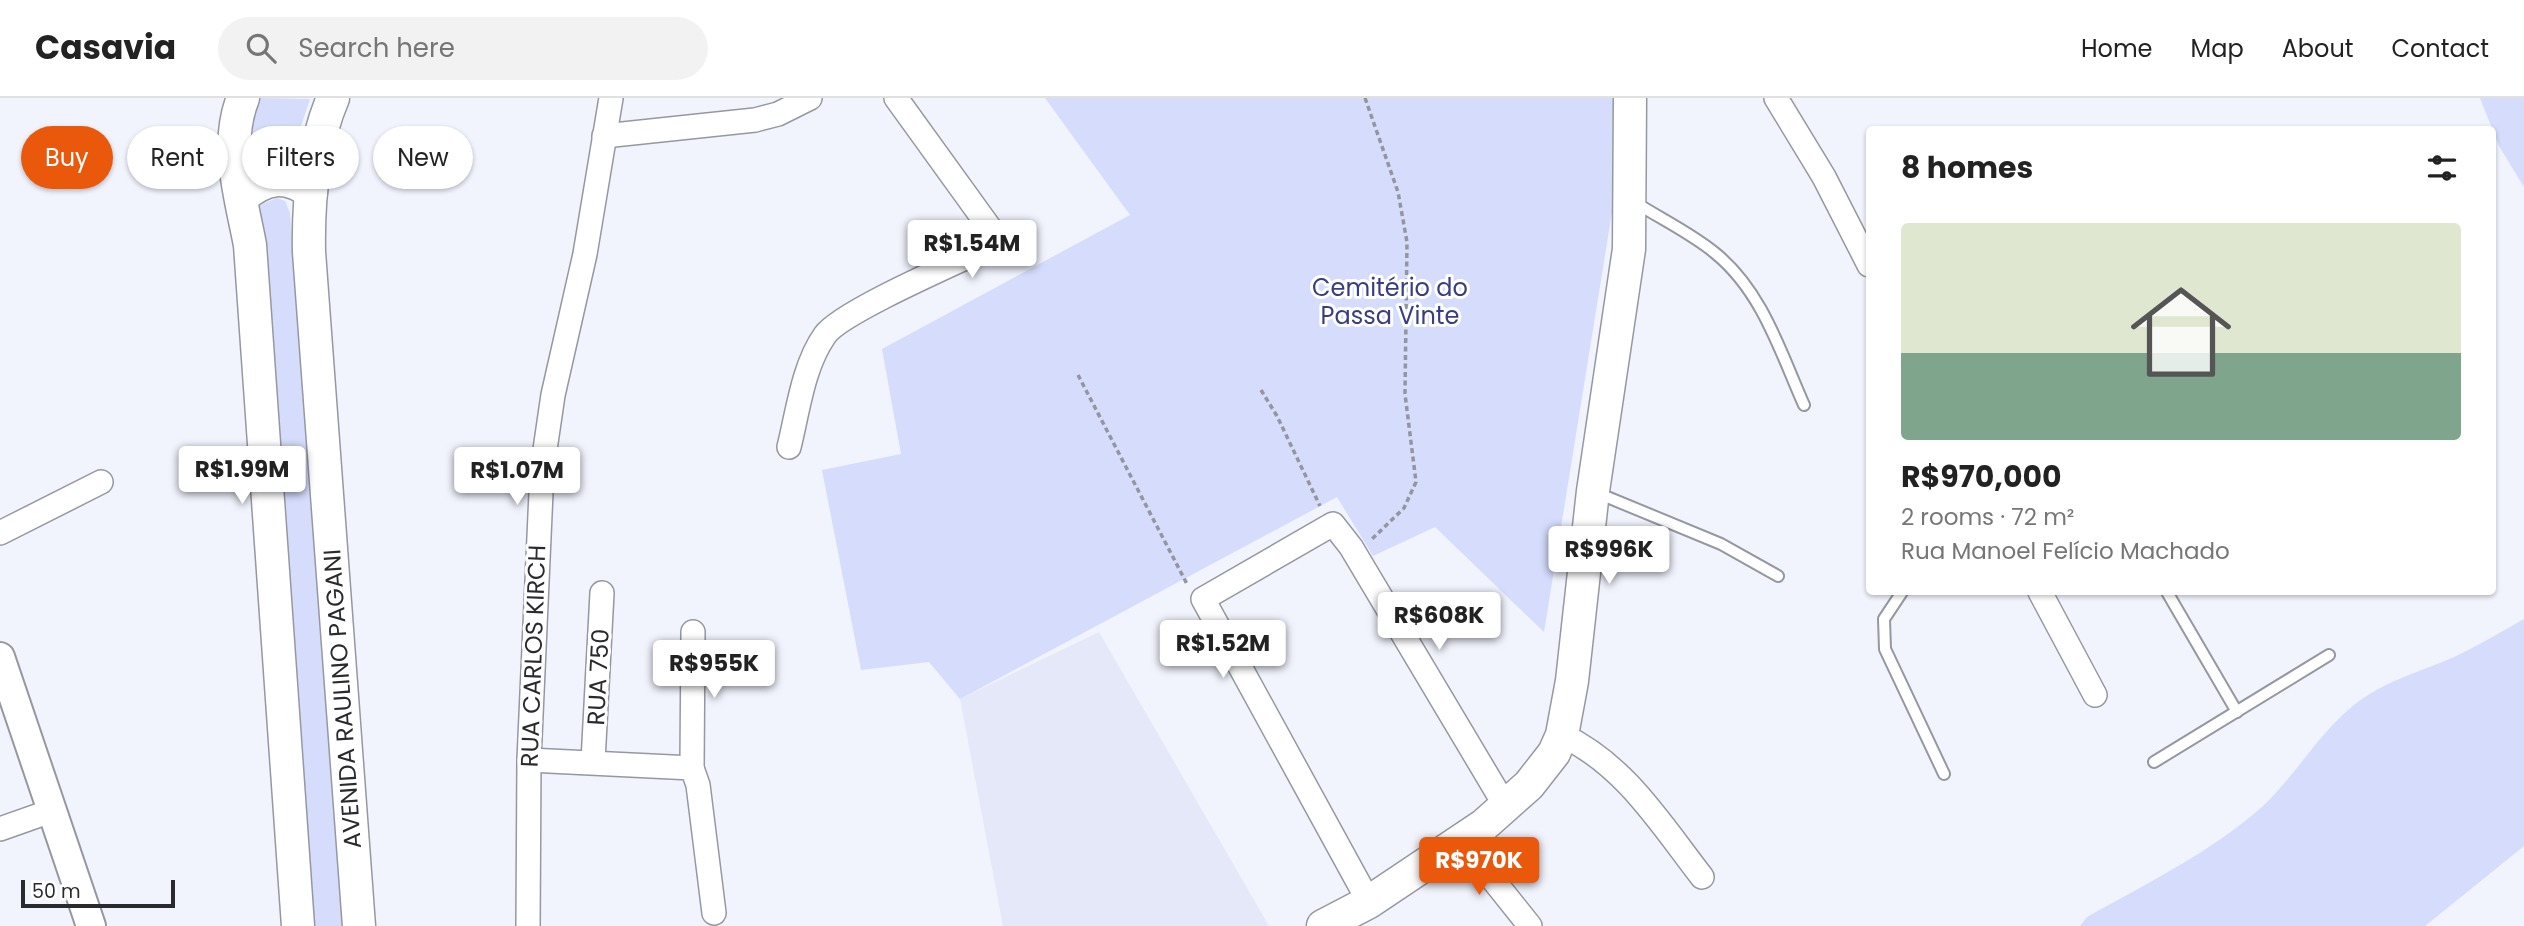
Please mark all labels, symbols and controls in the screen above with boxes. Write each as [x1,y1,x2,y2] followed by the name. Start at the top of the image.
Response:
[218,17,708,80] search box
[35,24,176,71] text: Casavia
[242,29,280,67] icon: search
[298,30,455,66] text: Search here
[2081,32,2153,65] text: Home
[2191,32,2244,65] text: Map
[2282,32,2353,65] text: About
[2391,32,2489,65] text: Contact
[21,126,113,189] chip: Buy
[127,126,228,189] chip: Rent
[242,126,359,189] chip: Filters
[373,126,473,189] chip: New
[1901,146,2033,189] text: 8 homes
[2423,149,2461,187] icon: filters
[907,220,1037,280] pin: R$1.54M
[924,227,1020,259] text: R$1.54M
[2118,269,2244,395] icon: home
[1312,271,1468,332] park label: Cemitério do Passa Vinte
[177,446,307,506] pin: R$1.99M
[452,448,582,507] pin: R$1.07M
[195,453,289,485] text: R$1.99M
[470,454,564,486] text: R$1.07M
[1901,455,2062,498] text: R$970,000
[1901,501,2074,533] text: 2 rooms · 72 m²
[1552,526,1666,586] pin: R$996K
[1564,533,1654,565] text: R$996K
[1901,535,2230,567] text: Rua Manoel Felício Machado
[513,544,553,768] street label: RUA CARLOS KIRCH
[315,548,369,850] street label: AVENIDA RAULINO PAGANI
[1382,592,1496,652] pin: R$608K
[1394,599,1484,631] text: R$608K
[1158,620,1288,680] pin: R$1.52M
[1176,627,1270,659] text: R$1.52M
[579,628,617,726] street label: RUA 750
[657,640,771,700] pin: R$955K
[669,647,759,679] text: R$955K
[1422,838,1536,897] pin: R$970K
[1435,844,1523,876] text: R$970K
[21,877,175,909] scale bar
[32,878,81,905] text: 50 m

